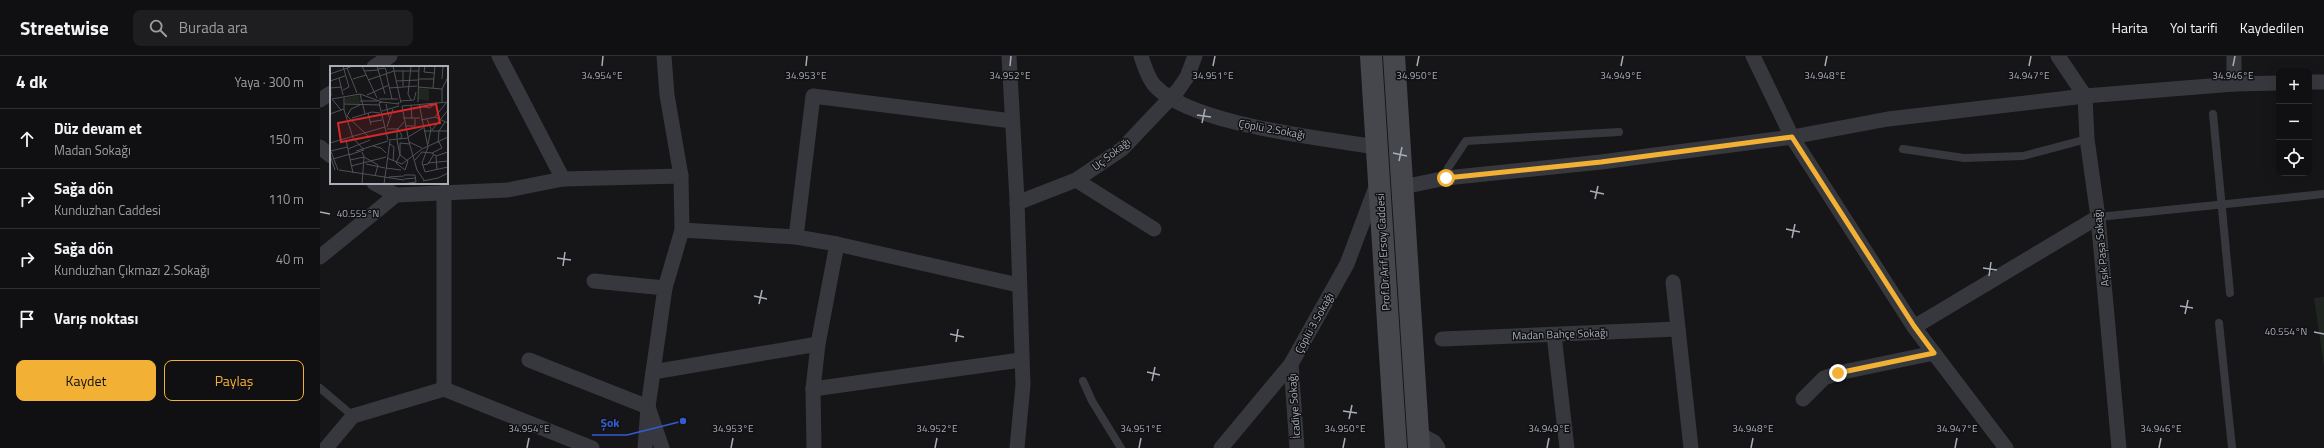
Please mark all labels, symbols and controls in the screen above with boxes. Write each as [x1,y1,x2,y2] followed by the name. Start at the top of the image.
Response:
[133,10,413,46] search box
[20,13,109,42] text: Streetwise
[179,16,248,39] text: Burada ara
[147,17,169,39] icon: search
[2112,17,2148,38] text: Harita
[2170,17,2218,38] text: Yol tarifi
[2240,17,2304,38] text: Kaydedilen
[330,66,448,184] inset map
[581,68,623,83] text: 34.954°E
[785,68,827,83] text: 34.953°E
[989,68,1031,83] text: 34.952°E
[1192,68,1234,83] text: 34.951°E
[1396,68,1438,83] text: 34.950°E
[1600,68,1642,83] text: 34.949°E
[1804,68,1846,83] text: 34.948°E
[2008,68,2050,83] text: 34.947°E
[2212,68,2254,83] text: 34.946°E
[2276,68,2312,176] map controls
[2276,68,2312,104] button: +
[16,69,47,95] text: 4 dk
[235,72,304,92] text: Yaya · 300 m
[2276,104,2312,140] button: −
[1237,115,1307,143] street label: Çöplü 2.Sokağı
[54,117,142,140] text: Düz devam et
[16,128,38,150] icon: ahead
[268,129,304,149] text: 150 m
[1088,134,1134,174] street label: Uç Sokağı
[54,140,131,160] text: Madan Sokağı
[2276,140,2312,176] button: locate
[1437,169,1455,187] route start
[54,177,113,200] text: Sağa dön
[16,188,38,210] icon: right
[268,189,304,209] text: 110 m
[1372,193,1394,311] street label: Prof.Dr.Arif Ersoy Caddesi
[54,200,161,220] text: Kunduzhan Caddesi
[337,206,379,221] text: 40.555°N
[2089,209,2113,287] street label: Aşık Paşa Sokağı
[54,237,113,260] text: Sağa dön
[16,248,38,270] icon: right
[276,249,304,269] text: 40 m
[54,260,210,280] text: Kunduzhan Çıkmazı 2.Sokağı
[1291,290,1337,356] street label: Çöplü 3.Sokağı
[54,307,138,330] text: Varış noktası
[16,308,38,330] icon: arrive
[1512,324,1608,344] street label: Madan Bahçe Sokağı
[2265,324,2307,339] text: 40.554°N
[16,360,156,401] button: Kaydet
[164,360,304,401] button: Paylaş
[1829,364,1847,382] route end
[1284,373,1304,439] street label: İcadiye Sokağı
[592,411,627,435] callout: Şok
[600,413,620,432] text: Şok
[508,421,550,436] text: 34.954°E
[712,421,754,436] text: 34.953°E
[916,421,958,436] text: 34.952°E
[1120,421,1162,436] text: 34.951°E
[1324,421,1366,436] text: 34.950°E
[1528,421,1570,436] text: 34.949°E
[1732,421,1774,436] text: 34.948°E
[1936,421,1978,436] text: 34.947°E
[2140,421,2182,436] text: 34.946°E

